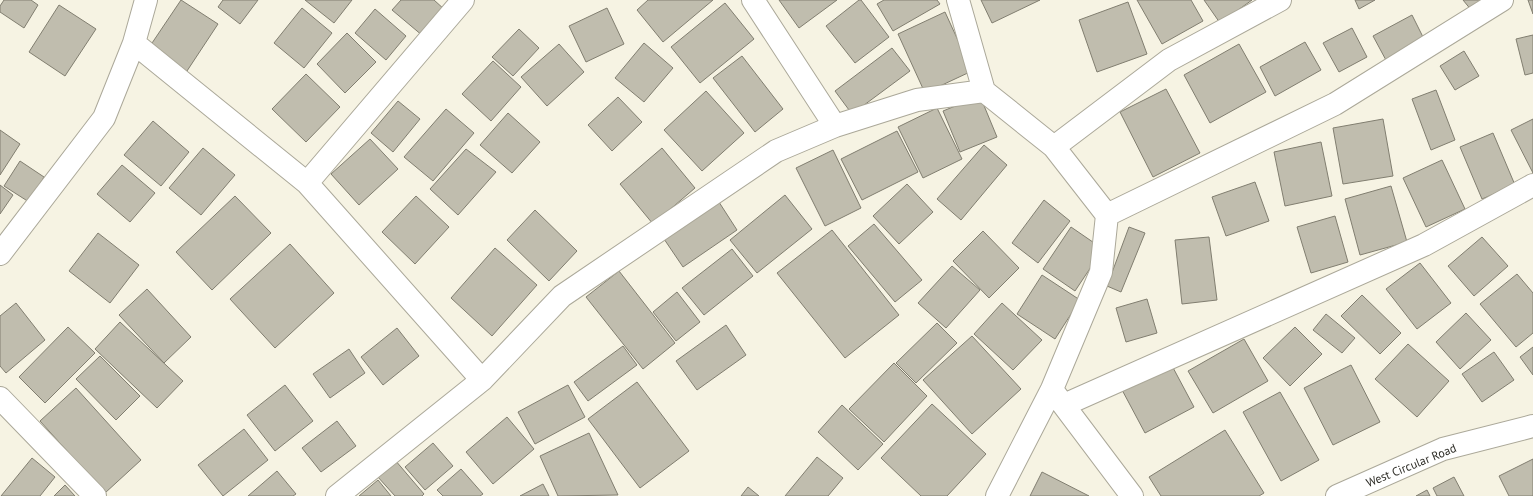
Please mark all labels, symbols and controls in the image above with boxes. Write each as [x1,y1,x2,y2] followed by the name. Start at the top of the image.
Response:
[1364,440,1458,490] street label: West Circular Road

